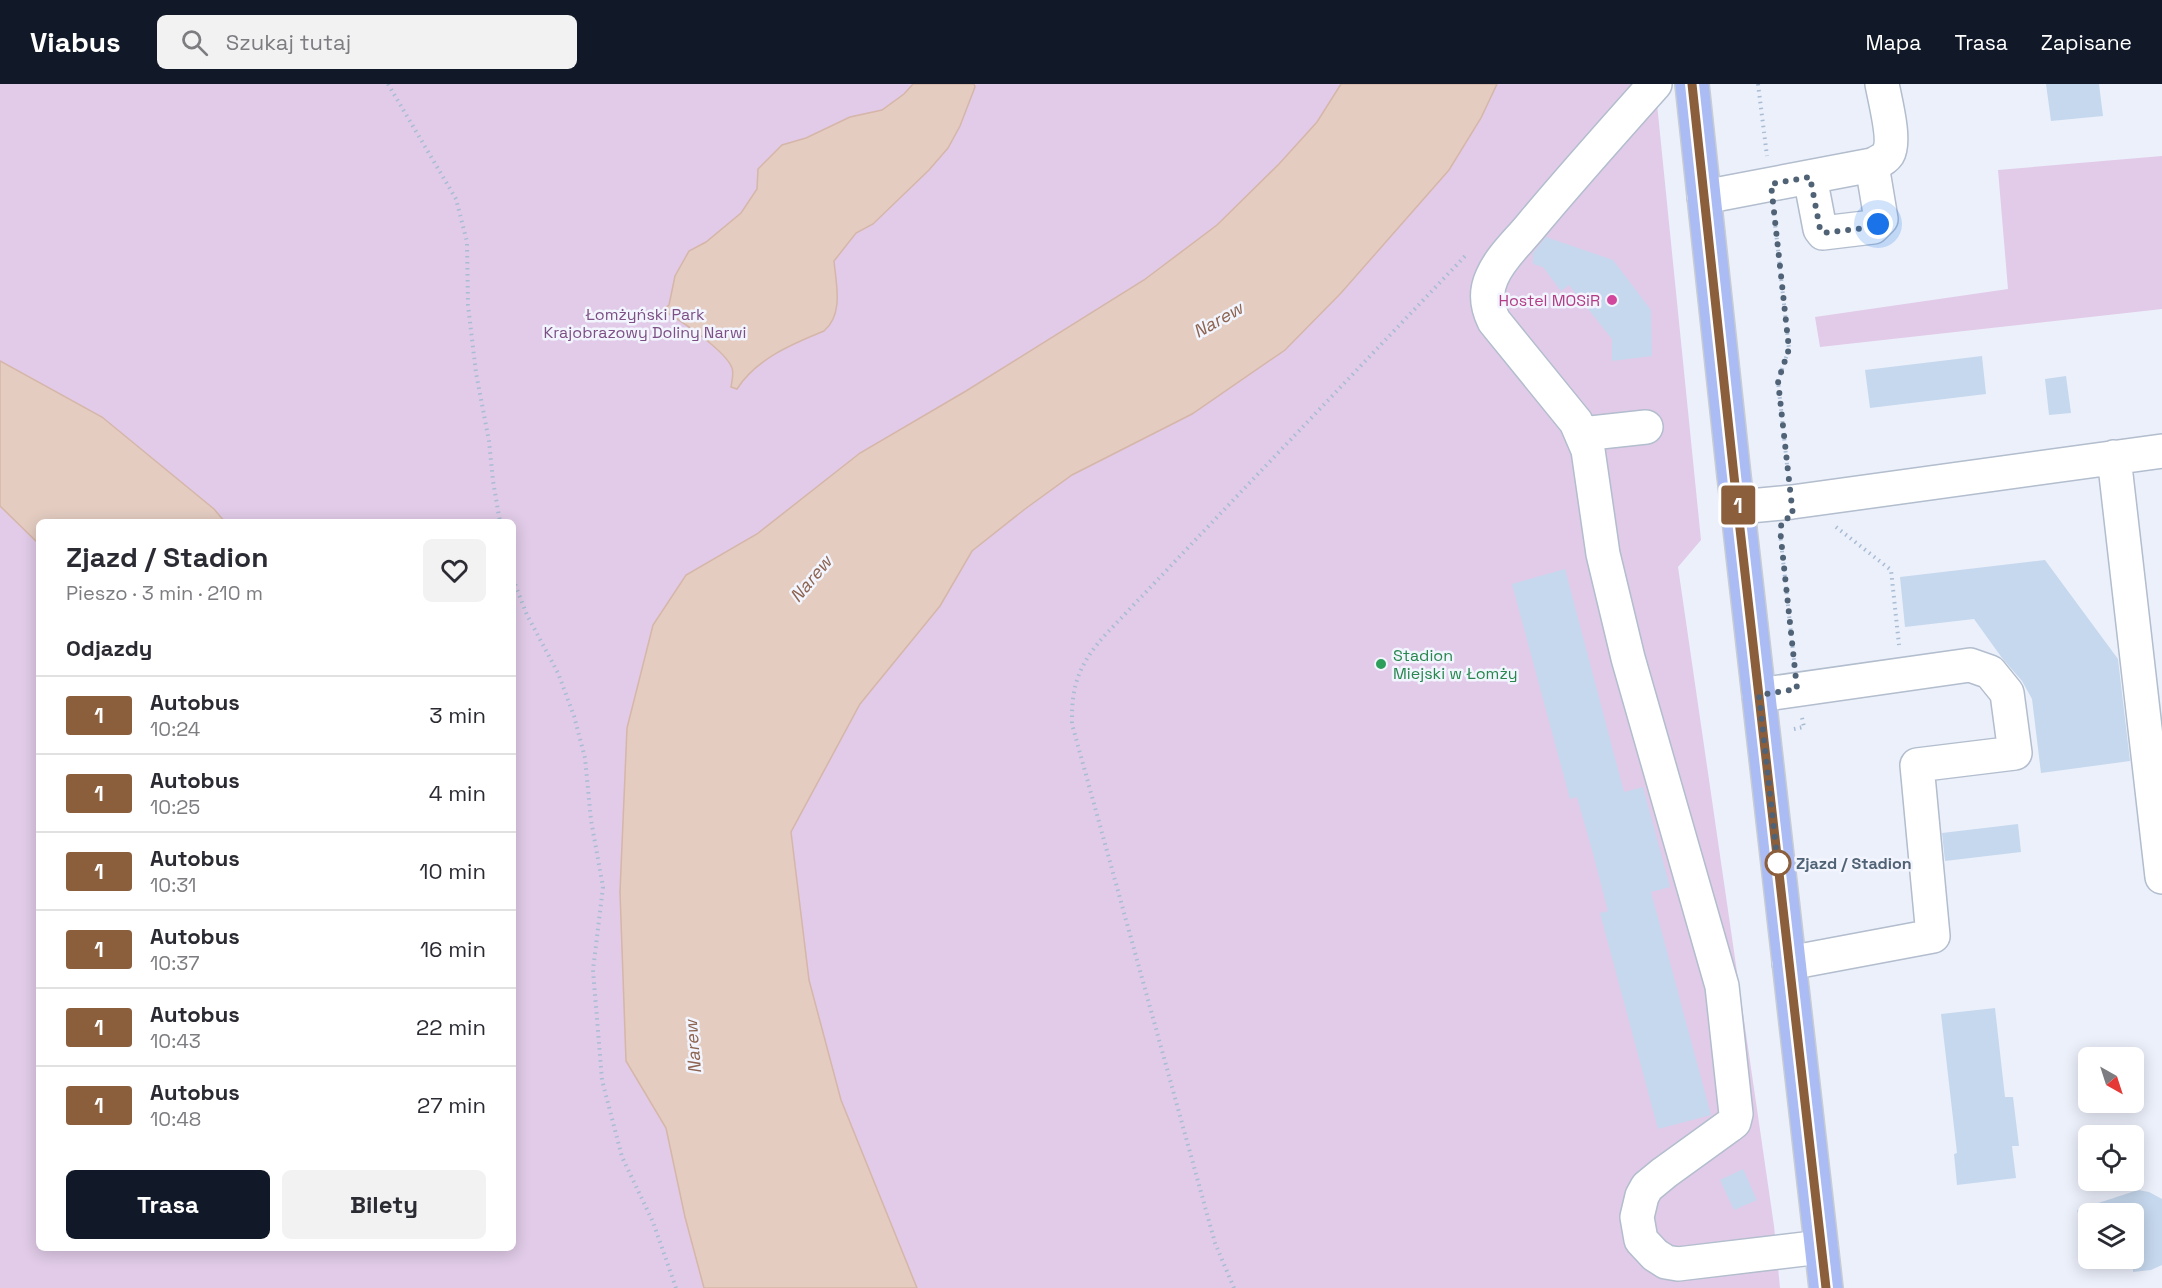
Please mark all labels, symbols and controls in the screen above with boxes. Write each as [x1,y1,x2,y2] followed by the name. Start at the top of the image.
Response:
[157,15,577,69] search box
[30,24,121,60] text: Viabus
[178,26,211,59] icon: search
[226,28,351,56] text: Szukaj tutaj
[1866,29,1921,56] text: Mapa
[1954,29,2008,56] text: Trasa
[2041,29,2132,56] text: Zapisane
[1863,209,1893,239] your location
[1498,290,1600,311] place label: Hostel MOSiR
[1605,293,1619,307] marker: Hostel MOSiR
[1189,295,1248,343] water label: Narew
[544,304,746,343] park label: Łomżyński Park Krajobrazowy Doliny Narwi
[1718,486,1758,524] line badge: 1
[1733,492,1743,519] text: 1
[66,539,268,575] text: Zjazd / Stadion
[423,539,486,602] button: heart
[785,550,838,607] water label: Narew
[66,580,263,606] text: Pieszo · 3 min · 210 m
[66,634,152,662] text: Odjazdy
[1393,645,1518,684] place label: Stadion Miejski w Łomży
[1374,657,1388,671] marker: Stadion Miejski w Łomży
[150,688,240,716] text: Autobus
[429,701,486,729] text: 3 min
[94,702,104,729] text: 1
[150,716,200,742] text: 10:24
[150,766,240,794] text: Autobus
[429,779,486,807] text: 4 min
[94,780,104,807] text: 1
[150,794,200,820] text: 10:25
[150,844,240,872] text: Autobus
[1765,850,1791,876] marker: Zjazd / Stadion
[1796,853,1912,874] place label: Zjazd / Stadion
[419,857,486,885] text: 10 min
[94,858,104,885] text: 1
[150,872,196,898] text: 10:31
[150,922,240,950] text: Autobus
[420,935,486,963] text: 16 min
[94,936,104,963] text: 1
[150,950,200,976] text: 10:37
[150,1000,240,1028] text: Autobus
[416,1013,486,1041] text: 22 min
[94,1014,104,1041] text: 1
[679,1018,706,1075] water label: Narew
[150,1028,201,1054] text: 10:43
[2078,1047,2144,1113] north arrow
[2078,1047,2144,1269] map controls
[150,1078,240,1106] text: Autobus
[417,1091,486,1119] text: 27 min
[94,1092,104,1119] text: 1
[150,1106,201,1132] text: 10:48
[2078,1125,2144,1191] button: locate
[66,1170,270,1239] button: Trasa
[282,1170,486,1239] button: Bilety
[2078,1203,2144,1269] button: layers

